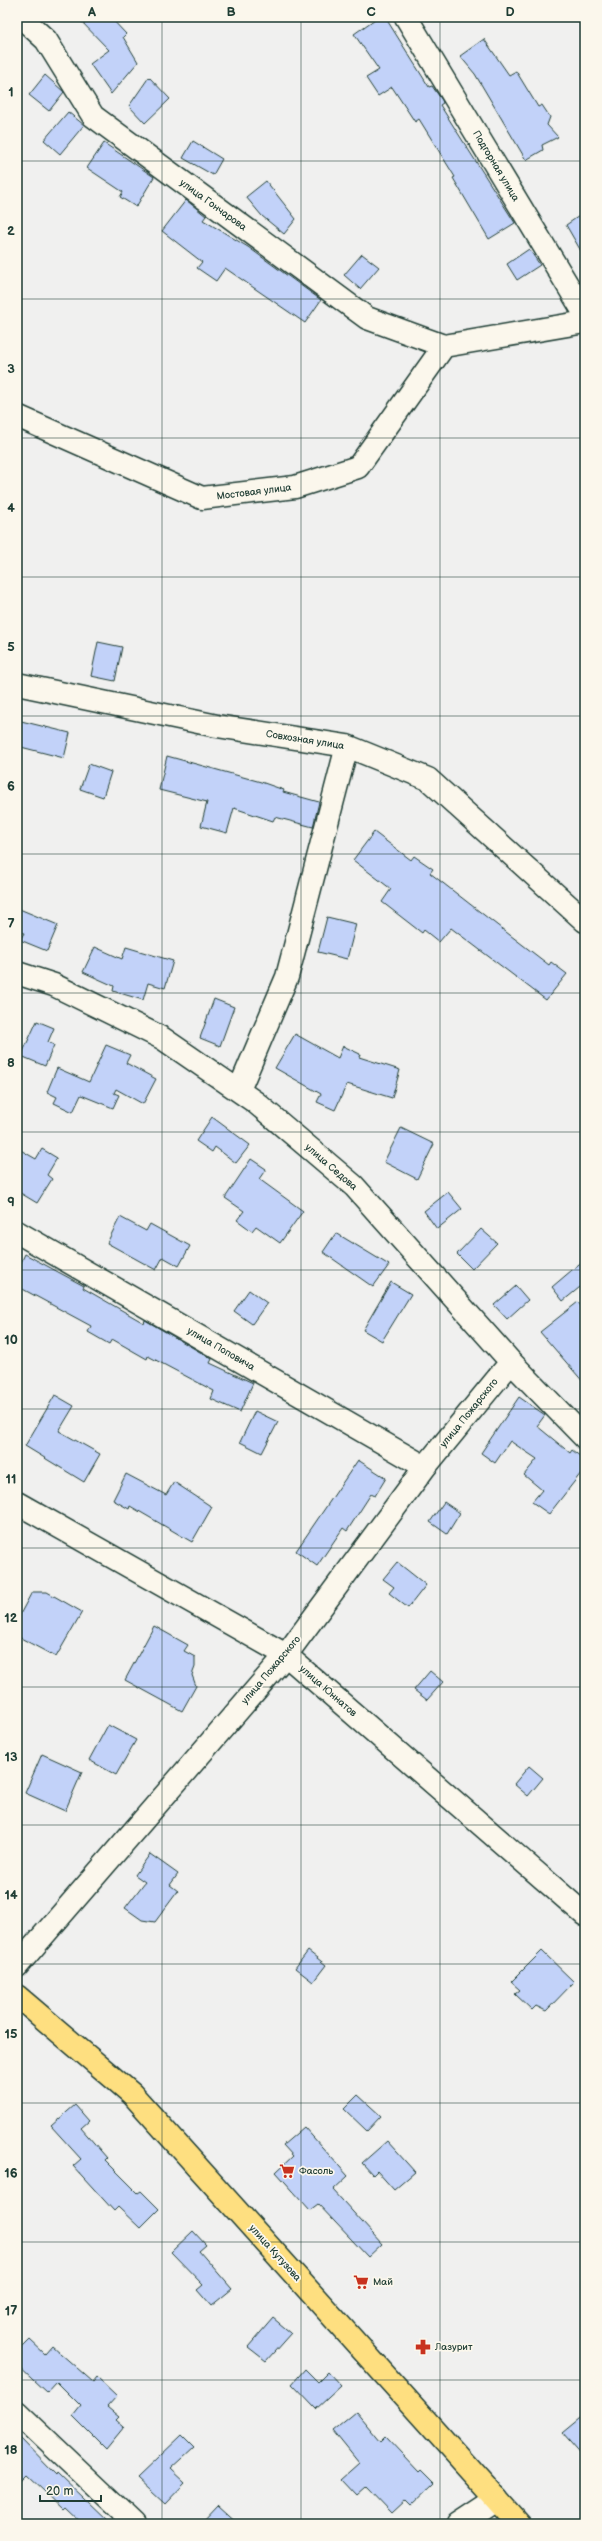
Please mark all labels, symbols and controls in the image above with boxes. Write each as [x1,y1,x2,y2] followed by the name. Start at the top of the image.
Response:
[87,4,96,20] text: A
[226,4,236,20] text: B
[366,4,376,20] text: C
[505,4,515,20] text: D
[8,84,14,100] text: 1
[470,128,522,204] street label: Подгорная улица
[177,177,249,233] street label: улица Гончарова
[7,223,15,239] text: 2
[7,361,15,377] text: 3
[216,481,292,503] street label: Мостовая улица
[7,500,15,516] text: 4
[7,639,15,655] text: 5
[265,728,345,752] street label: Совхозная улица
[7,778,15,794] text: 6
[7,916,15,932] text: 7
[7,1055,15,1071] text: 8
[302,1141,360,1193] street label: улица Седова
[7,1194,15,1210] text: 9
[185,1325,257,1373] street label: улица Поповича
[4,1332,18,1348] text: 10
[437,1376,501,1450] street label: улица Пожарского
[6,1471,16,1487] text: 11
[4,1610,18,1626] text: 12
[239,1633,303,1707] street label: улица Пожарского
[297,1663,360,1720] street label: улица Юннатов
[4,1749,18,1765] text: 13
[4,1887,18,1903] text: 14
[5,2026,18,2042] text: 15
[278,2162,296,2180] supermarket icon: Фасоль
[4,2165,18,2181] text: 16
[299,2165,333,2177] place label: Фасоль
[246,2222,304,2284] street label: улица Кутузова
[352,2273,370,2291] supermarket icon: Май
[373,2276,393,2288] place label: Май
[5,2303,17,2319] text: 17
[414,2338,432,2356] pharmacy icon: Лазурит
[434,2341,473,2353] place label: Лазурит
[4,2442,18,2458] text: 18
[40,2477,101,2503] scale bar
[46,2484,73,2499] text: 20 m

